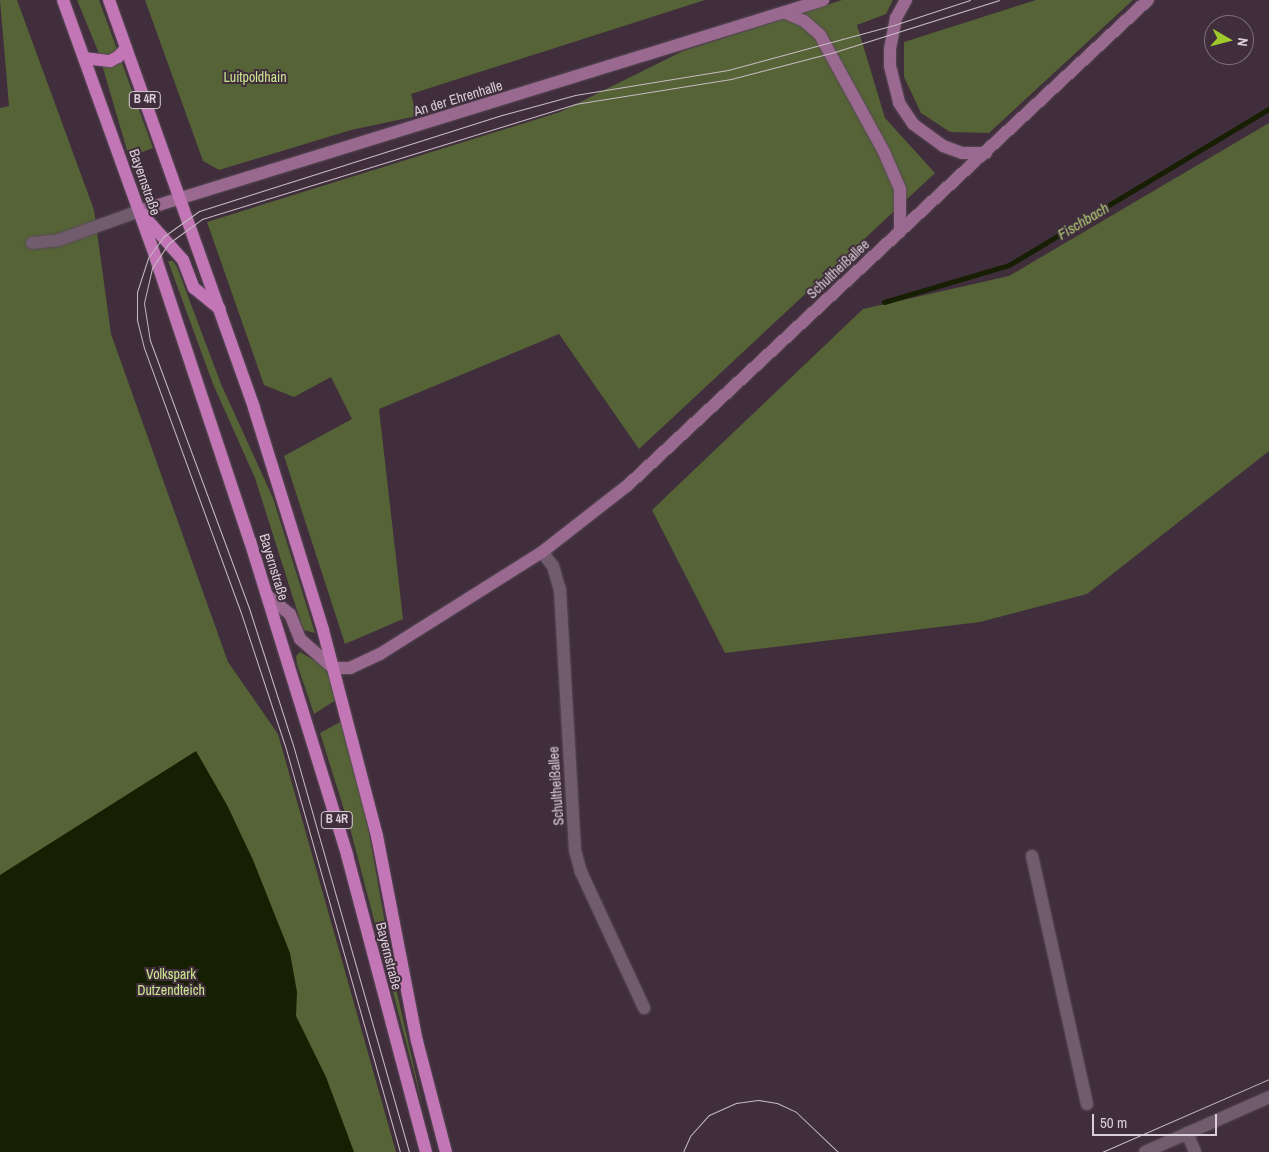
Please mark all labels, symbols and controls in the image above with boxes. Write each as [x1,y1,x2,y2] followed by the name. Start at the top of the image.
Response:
[1204,15,1254,65] north arrow
[1233,37,1252,47] text: N
[223,69,287,85] park label: Luitpoldhain
[412,77,504,119] street label: An der Ehrenhalle
[129,90,161,110] road number: B 4R
[126,147,164,217] street label: Bayernstraße
[1054,199,1112,243] water label: Fischbach
[803,236,873,302] street label: Schultheißallee
[256,532,292,602] street label: Bayernstraße
[545,746,567,826] street label: Schultheißallee
[321,810,353,830] road number: B 4R
[373,921,405,991] street label: Bayernstraße
[137,966,205,999] park label: Volkspark Dutzendteich
[1094,1104,1219,1136] scale bar
[1100,1112,1127,1133] text: 50 m

